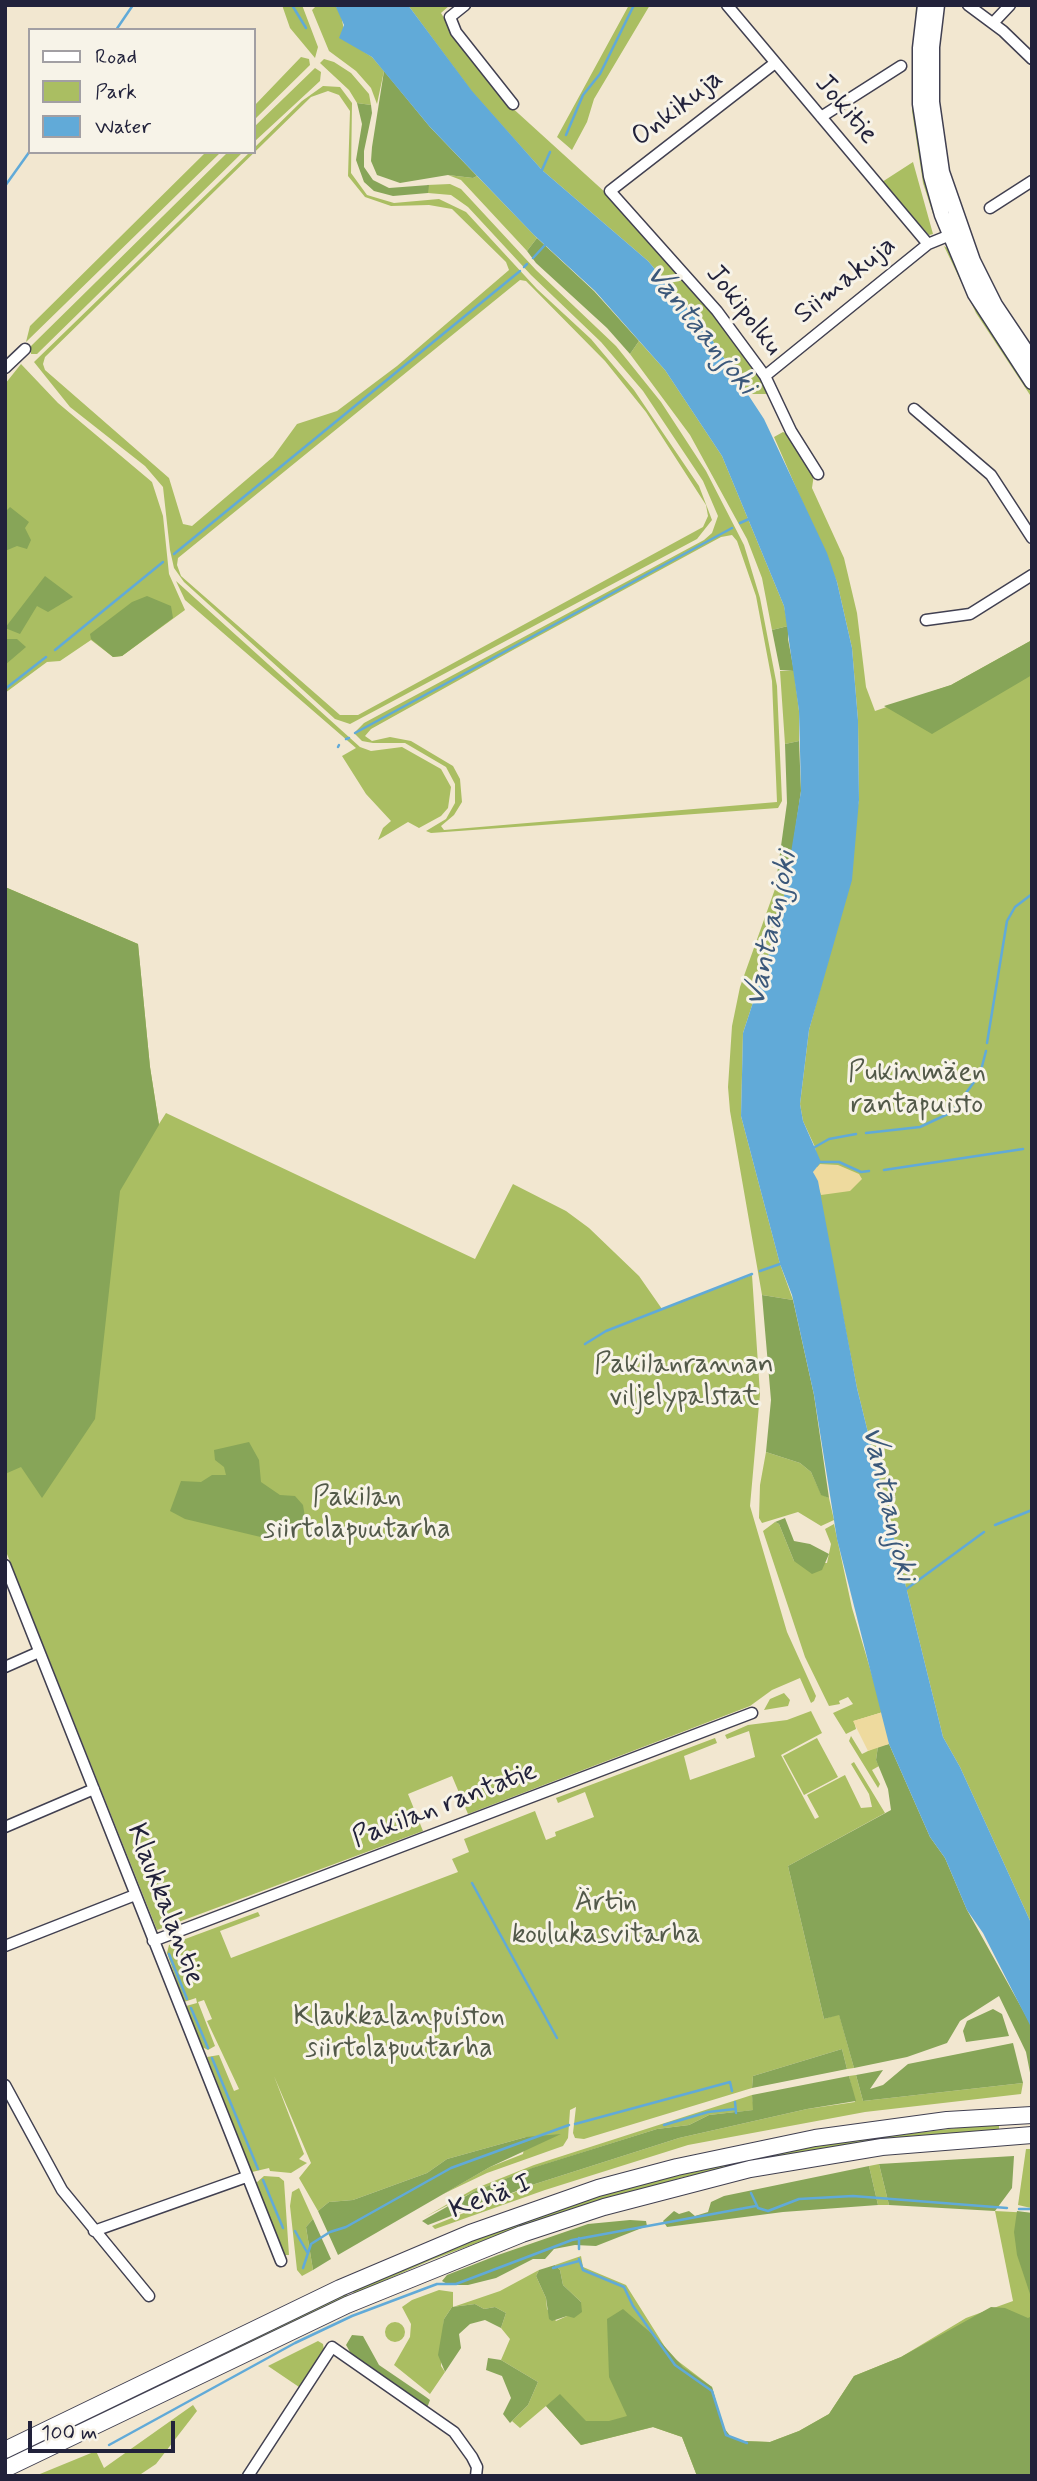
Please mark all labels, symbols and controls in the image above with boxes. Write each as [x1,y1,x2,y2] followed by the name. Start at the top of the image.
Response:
[28,28,256,154] legend
[95,43,137,71] text: Road
[625,63,731,155] street label: Onkikuja
[806,68,884,152] street label: Jokitie
[95,78,137,106] text: Park
[95,113,151,141] text: Water
[788,230,904,332] street label: Siimakuja
[636,258,764,404] water label: Vantaanjoki
[697,259,789,363] street label: Jokipolku
[739,848,807,1010] water label: Vantaanjoki
[848,1057,986,1123] park label: Pukinmäen rantapuisto
[594,1349,774,1415] park label: Pakilanrannan viljelypalstat
[852,1423,922,1585] water label: Vantaanjoki
[263,1482,451,1548] park label: Pakilan siirtolapuutarha
[348,1755,542,1857] street label: Pakilan rantatie
[118,1819,210,1991] street label: Klaukkalantie
[512,1887,700,1953] park label: Ärtin koulukasvitarha
[293,2001,505,2067] park label: Klaukkalanpuiston siirtolapuutarha
[445,2168,537,2228] street label: Kehä I
[32,2408,178,2452] scale bar
[41,2419,97,2447] text: 100 m

